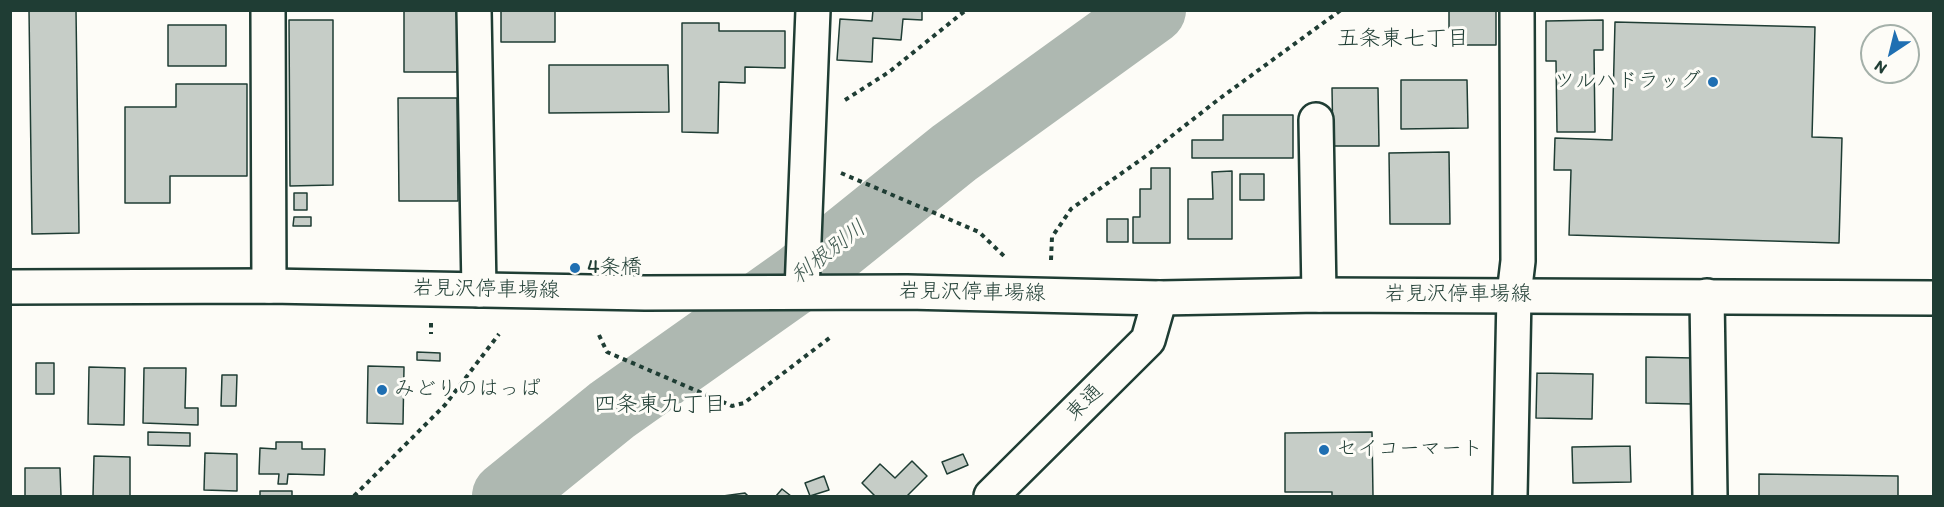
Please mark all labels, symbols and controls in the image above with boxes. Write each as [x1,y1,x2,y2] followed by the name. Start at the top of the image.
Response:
[1860,24,1920,84] north arrow
[1337,26,1469,52] district label: 五条東七丁目
[1871,57,1890,78] text: N
[1554,69,1701,95] place label: ツルハドラッグ
[1706,75,1720,89] marker: ツルハドラッグ
[786,216,872,290] water label: 利根別川
[587,255,642,281] place label: 4条橋
[568,261,582,275] marker: 4条橋
[412,276,560,304] street label: 岩見沢停車場線
[898,279,1046,307] street label: 岩見沢停車場線
[1385,282,1531,308] street label: 岩見沢停車場線
[394,377,541,403] place label: みどりのはっぱ
[1061,379,1109,427] street label: 東通
[375,383,389,397] marker: みどりのはっぱ
[594,392,726,418] district label: 四条東九丁目
[1336,437,1483,463] place label: セイコーマート
[1317,443,1331,457] marker: セイコーマート

